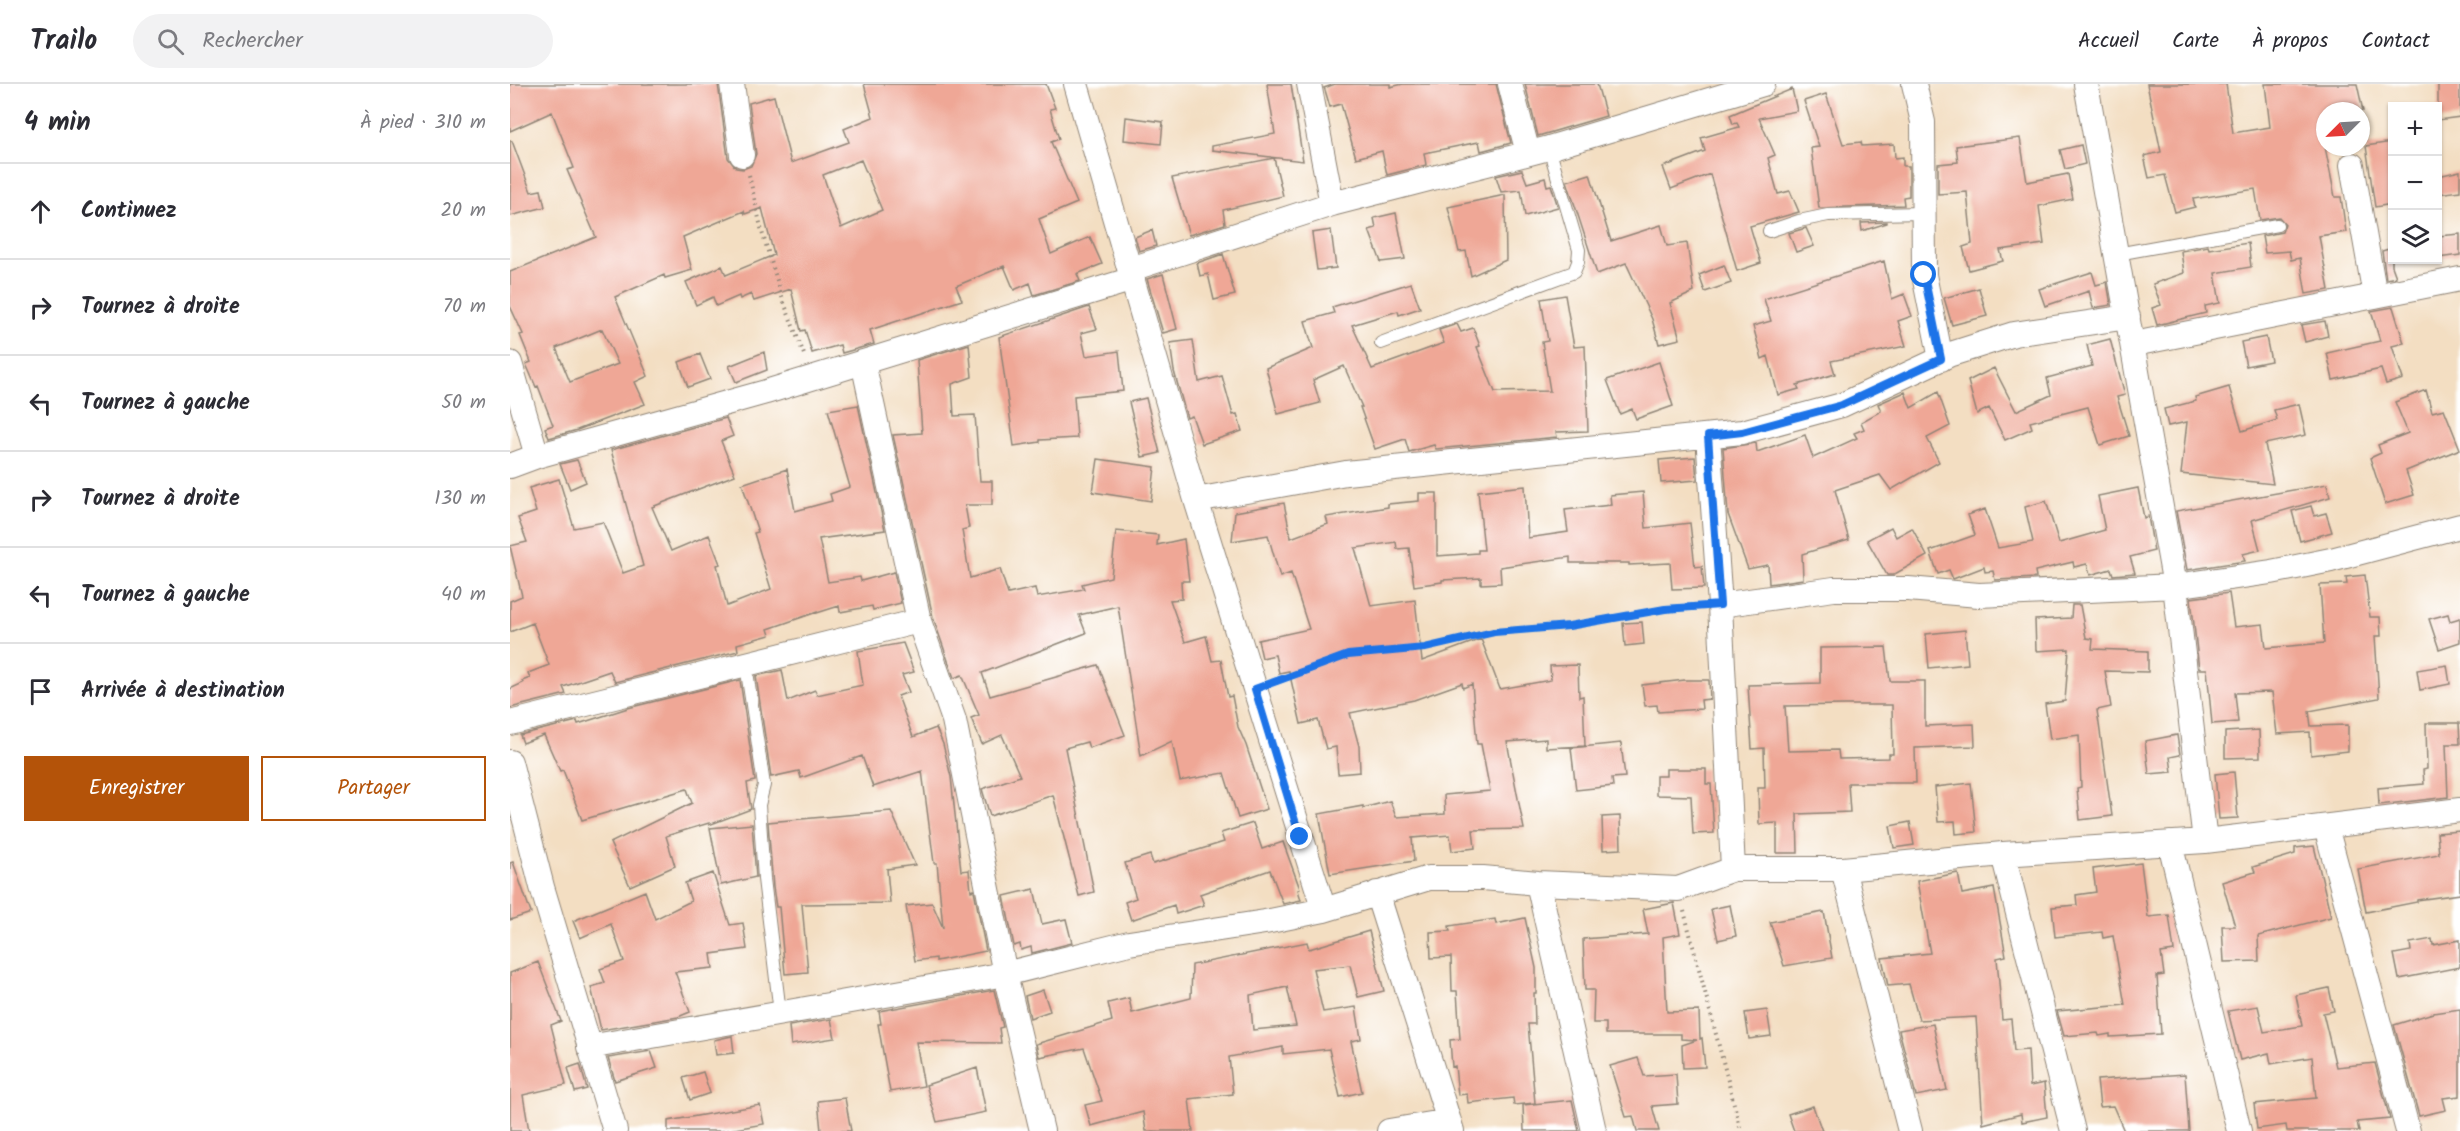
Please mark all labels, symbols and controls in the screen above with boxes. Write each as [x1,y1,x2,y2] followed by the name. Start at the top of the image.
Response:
[133,14,553,68] search box
[30,19,97,64] text: Trailo
[202,24,302,59] text: Rechercher
[154,25,187,58] icon: search
[2078,25,2139,58] text: Accueil
[2172,25,2219,58] text: Carte
[2252,25,2328,58] text: À propos
[2361,25,2430,58] text: Contact
[24,102,91,144] text: 4 min
[2316,102,2370,156] north arrow
[2388,102,2442,264] map controls
[2388,102,2442,156] button: +
[360,107,486,139] text: À pied · 310 m
[2388,156,2442,210] button: −
[81,194,177,229] text: Continuez
[24,195,57,228] icon: ahead
[440,195,486,227] text: 20 m
[2388,210,2442,264] button: layers
[1910,261,1936,287] route start
[81,290,240,325] text: Tournez à droite
[24,291,57,324] icon: right
[443,291,486,323] text: 70 m
[81,386,250,421] text: Tournez à gauche
[24,387,57,420] icon: left
[441,387,486,419] text: 50 m
[81,482,240,517] text: Tournez à droite
[24,483,57,516] icon: right
[434,483,486,515] text: 130 m
[81,578,250,613] text: Tournez à gauche
[24,579,57,612] icon: left
[441,579,486,611] text: 40 m
[81,674,285,709] text: Arrivée à destination
[24,675,57,708] icon: arrive
[24,756,249,821] button: Enregistrer
[261,756,486,821] button: Partager
[1286,823,1312,849] route end

